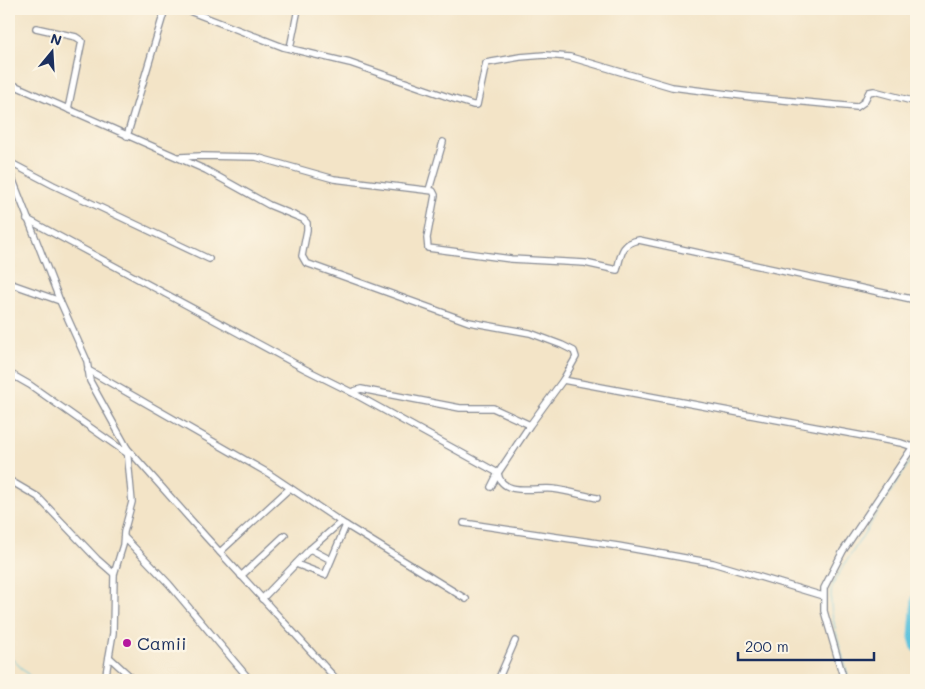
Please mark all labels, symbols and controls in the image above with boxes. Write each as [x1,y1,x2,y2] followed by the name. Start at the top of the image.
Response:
[28,28,78,78] north arrow
[48,28,64,50] text: N
[738,629,874,661] scale bar
[137,631,186,655] place label: Camii
[745,636,789,656] text: 200 m
[121,637,133,649] marker: Camii

